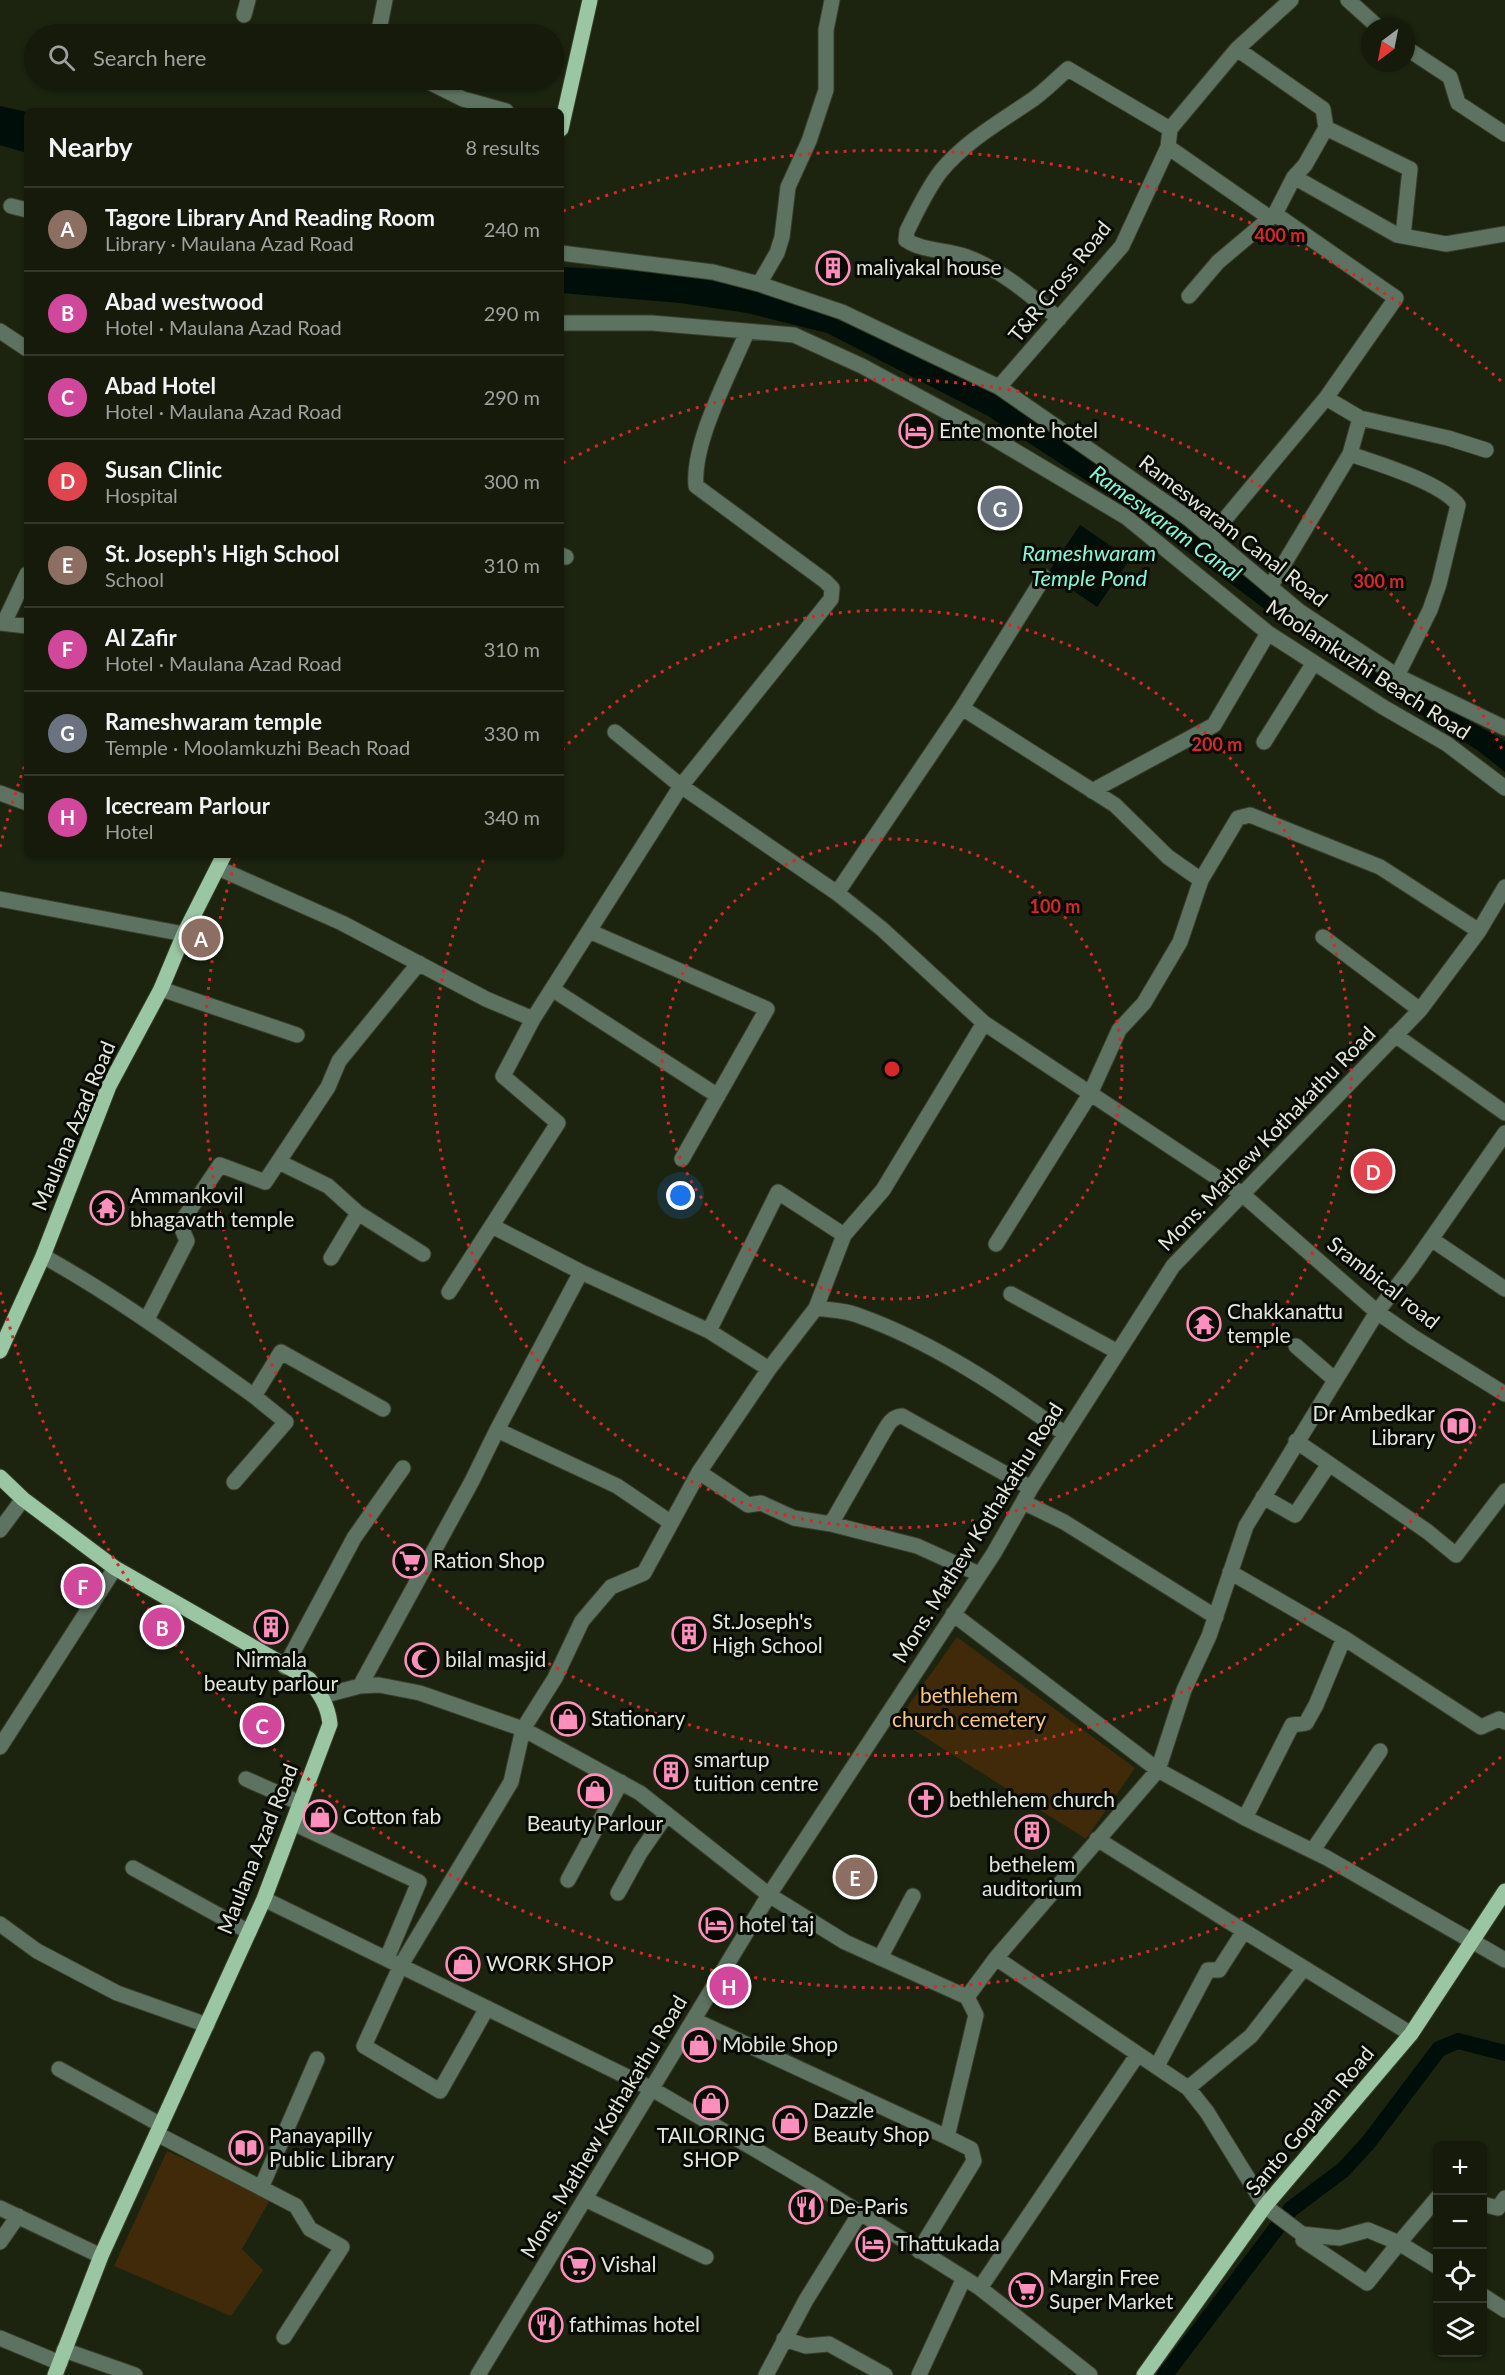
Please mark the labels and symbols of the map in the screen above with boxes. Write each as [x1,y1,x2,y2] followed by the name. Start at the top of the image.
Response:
[1361,18,1415,72] north arrow
[1002,215,1115,347] street label: T&R Cross Road
[1255,224,1305,246] text: 400 m
[815,250,851,286] building icon: maliyakal house
[856,254,1002,279] place label: maliyakal house
[898,413,934,449] hotel icon: Ente monte hotel
[939,417,1098,442] place label: Ente monte hotel
[1135,449,1333,611] street label: Rameswaram Canal Road
[1085,459,1247,587] water label: Rameswaram Canal
[980,486,1020,530] pin: G
[1022,539,1156,591] water label: Rameshwaram Temple Pond
[1354,570,1404,592] text: 300 m
[1262,593,1476,744] street label: Moolamkuzhi Beach Road
[1192,733,1242,755] text: 200 m
[1030,895,1080,917] text: 100 m
[182,916,220,960] pin: A
[1152,1021,1380,1255] street label: Mons. Mathew Kothakathu Road
[26,1037,120,1214] street label: Maulana Azad Road
[882,1059,902,1079] centre of rings
[1354,1148,1392,1194] pin: D
[666,1181,695,1210] your location
[130,1182,294,1231] place label: Ammankovil bhagavath temple
[89,1190,125,1226] temple icon: Ammankovil bhagavath temple
[1323,1230,1445,1333] street label: Srambical road
[1227,1298,1343,1347] place label: Chakkanattu temple
[1186,1306,1222,1342] temple icon: Chakkanattu temple
[886,1398,1067,1667] street label: Mons. Mathew Kothakathu Road
[1313,1400,1435,1449] place label: Dr Ambedkar Library
[1440,1408,1476,1444] library icon: Dr Ambedkar Library
[392,1543,428,1579] supermarket icon: Ration Shop
[433,1547,545,1572] place label: Ration Shop
[64,1564,103,1608] pin: F
[142,1604,182,1650] pin: B
[712,1608,823,1657] place label: St.Joseph's High School
[253,1609,289,1645] building icon: Nirmala beauty parlour
[671,1616,707,1652] building icon: St.Joseph's High School
[404,1642,440,1678] mosque icon: bilal masjid
[204,1646,338,1695] place label: Nirmala beauty parlour
[445,1646,546,1671] place label: bilal masjid
[892,1682,1046,1731] park label: bethlehem church cemetery
[550,1701,586,1737] shop icon: Stationary
[242,1702,282,1748] pin: C
[591,1705,685,1730] place label: Stationary
[694,1746,819,1795] place label: smartup tuition centre
[653,1754,689,1790] building icon: smartup tuition centre
[211,1760,302,1937] street label: Maulana Azad Road
[577,1773,613,1809] shop icon: Beauty Parlour
[908,1782,944,1818] church icon: bethlehem church
[949,1786,1115,1811] place label: bethlehem church
[302,1799,338,1835] shop icon: Cotton fab
[343,1803,441,1828] place label: Cotton fab
[527,1810,664,1835] place label: Beauty Parlour
[1014,1814,1050,1850] building icon: bethelem auditorium
[982,1851,1082,1900] place label: bethelem auditorium
[836,1854,874,1900] pin: E
[698,1907,734,1943] hotel icon: hotel taj
[739,1911,814,1936] place label: hotel taj
[445,1946,481,1982] shop icon: WORK SHOP
[486,1950,614,1975] place label: WORK SHOP
[710,1964,748,2008] pin: H
[514,1990,691,2262] street label: Mons. Mathew Kothakathu Road
[681,2027,717,2063] shop icon: Mobile Shop
[722,2031,838,2056] place label: Mobile Shop
[1239,2041,1378,2199] street label: Santo Gopalan Road
[693,2085,729,2121] shop icon: TAILORING SHOP
[813,2097,929,2146] place label: Dazzle Beauty Shop
[772,2105,808,2141] shop icon: Dazzle Beauty Shop
[269,2122,395,2171] place label: Panayapilly Public Library
[657,2122,765,2171] place label: TAILORING SHOP
[228,2130,264,2166] library icon: Panayapilly Public Library
[788,2189,824,2225] restaurant icon: De-Paris
[829,2193,908,2218] place label: De-Paris
[855,2226,891,2262] hotel icon: Thattukada
[896,2230,1000,2255] place label: Thattukada
[560,2247,596,2283] supermarket icon: Vishal
[601,2251,656,2276] place label: Vishal
[1049,2264,1174,2313] place label: Margin Free Super Market
[1008,2272,1044,2308] supermarket icon: Margin Free Super Market
[528,2307,564,2343] restaurant icon: fathimas hotel
[569,2311,700,2336] place label: fathimas hotel

